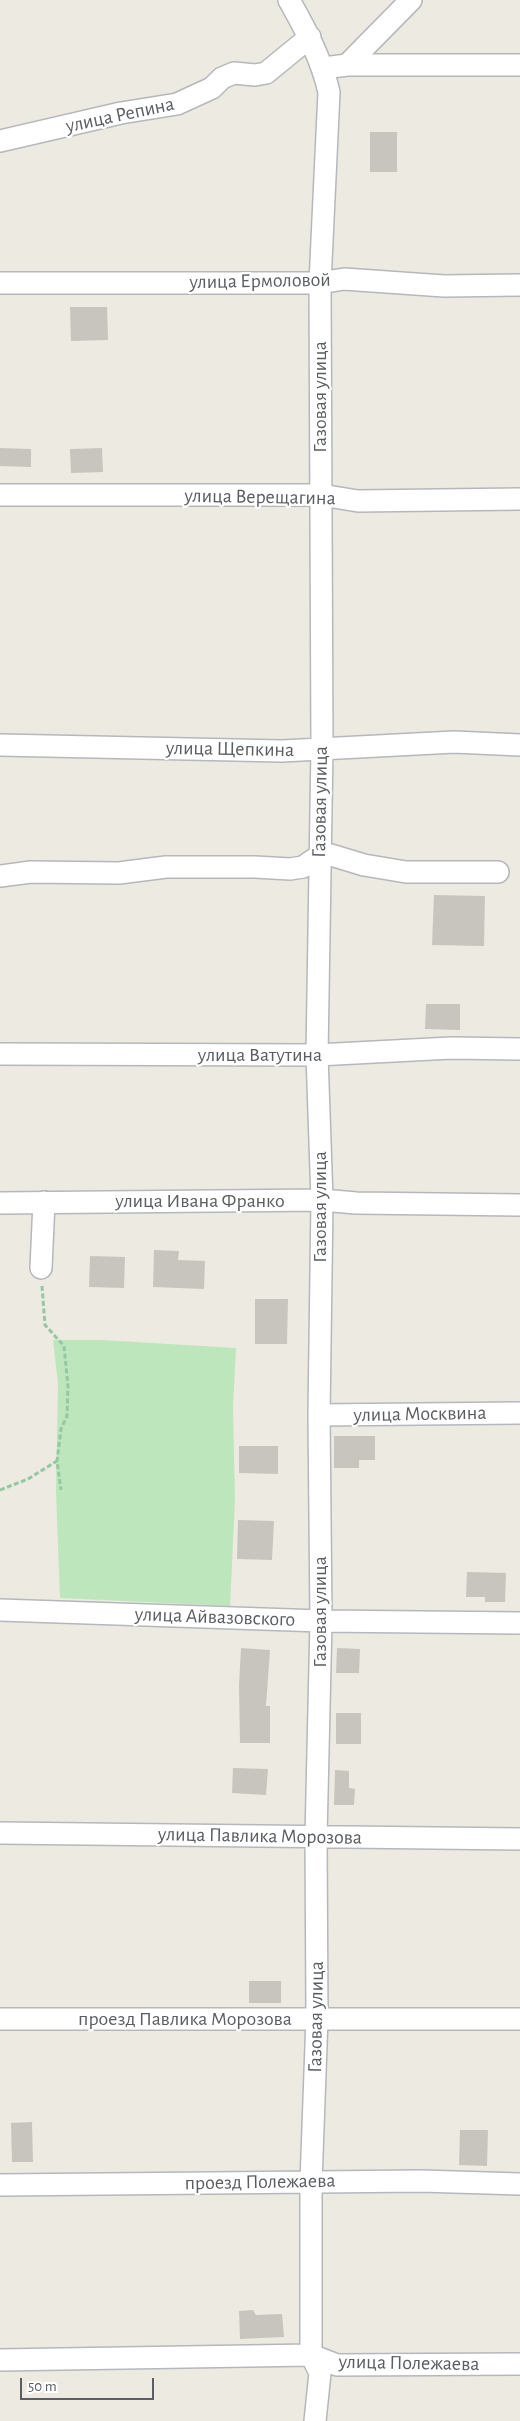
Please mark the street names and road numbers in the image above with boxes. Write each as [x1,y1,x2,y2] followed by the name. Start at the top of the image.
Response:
[63,92,177,138] street label: улица Репина
[189,268,331,294] street label: улица Ермоловой
[308,341,332,453] street label: Газовая улица
[184,484,336,510] street label: улица Верещагина
[166,736,294,762] street label: улица Щепкина
[307,746,333,858] street label: Газовая улица
[198,1043,322,1067] street label: улица Ватутина
[308,1151,332,1263] street label: Газовая улица
[115,1189,285,1213] street label: улица Ивана Франко
[353,1401,487,1427] street label: улица Москвина
[308,1556,332,1668] street label: Газовая улица
[134,1602,296,1632] street label: улица Айвазовского
[158,1822,362,1850] street label: улица Павлика Морозова
[303,1961,329,2073] street label: Газовая улица
[78,2007,292,2031] street label: проезд Павлика Морозова
[184,2169,336,2195] street label: проезд Полежаева
[338,2350,480,2376] street label: улица Полежаева

